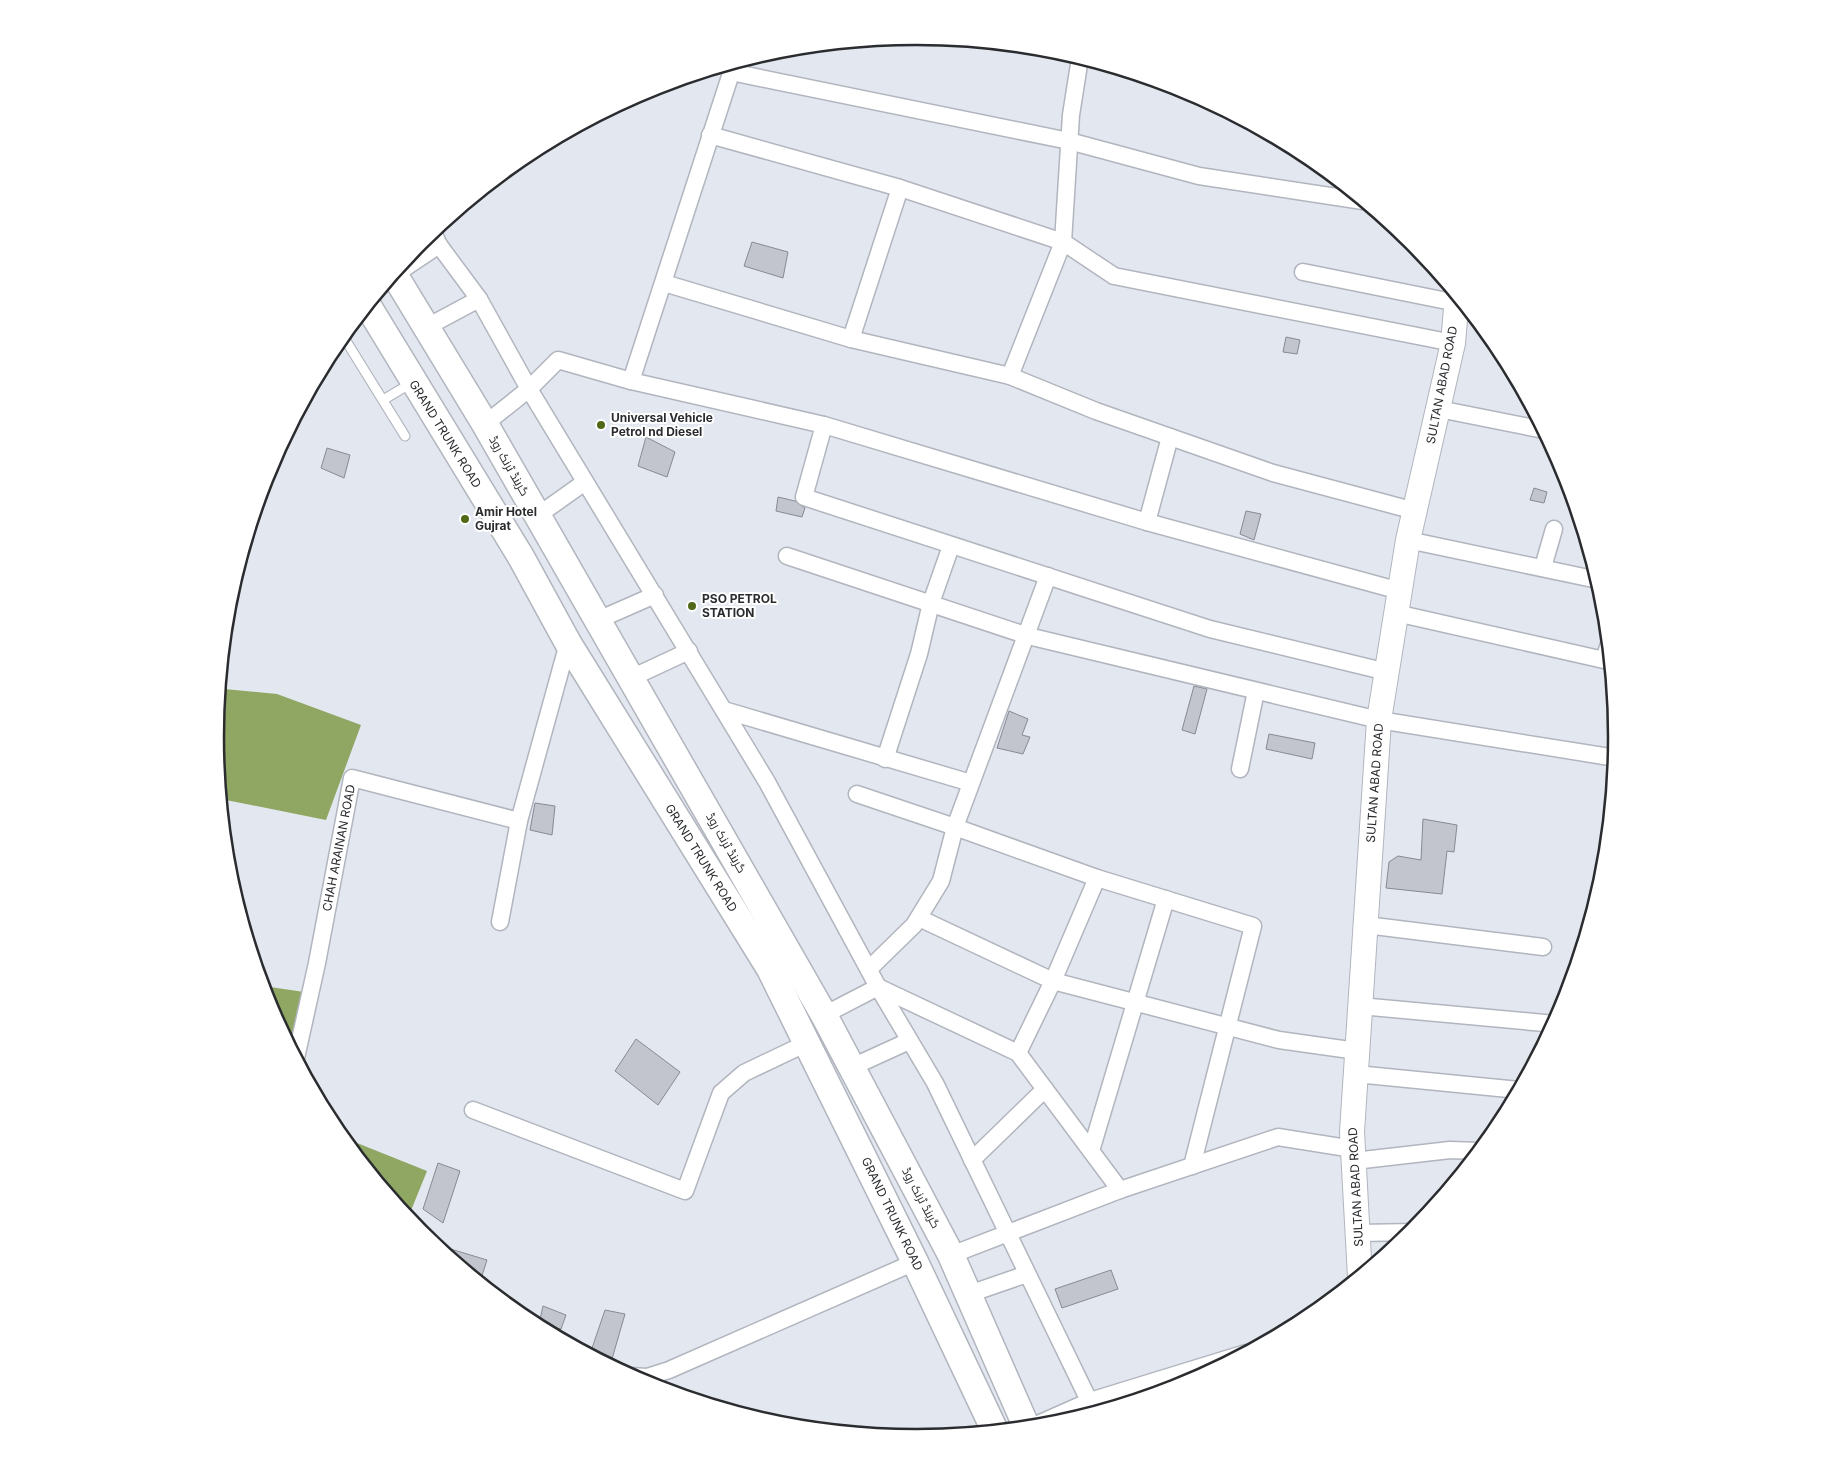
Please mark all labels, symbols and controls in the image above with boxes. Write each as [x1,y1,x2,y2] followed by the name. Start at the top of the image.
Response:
[1423,325,1460,445] street label: SULTAN ABAD ROAD
[406,377,485,490] street label: GRAND TRUNK ROAD
[611,410,713,439] place label: Universal Vehicle Petrol nd Diesel
[595,419,607,431] marker: Universal Vehicle Petrol nd Diesel
[486,433,533,498] street label: گرینڈ ٹرنک روڈ
[475,504,537,533] place label: Amir Hotel Gujrat
[459,513,471,525] marker: Amir Hotel Gujrat
[702,591,777,620] place label: PSO PETROL STATION
[686,600,698,612] marker: PSO PETROL STATION
[1363,723,1386,843] street label: SULTAN ABAD ROAD
[319,783,358,913] street label: CHAH ARAINAN ROAD
[662,801,741,914] street label: GRAND TRUNK ROAD
[703,810,750,875] street label: گرینڈ ٹرنک روڈ
[1345,1127,1366,1247] street label: SULTAN ABAD ROAD
[858,1155,926,1273] street label: GRAND TRUNK ROAD
[899,1165,944,1231] street label: گرینڈ ٹرنک روڈ

